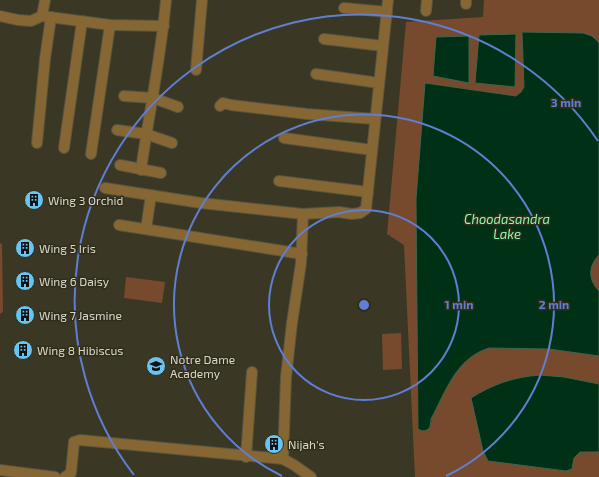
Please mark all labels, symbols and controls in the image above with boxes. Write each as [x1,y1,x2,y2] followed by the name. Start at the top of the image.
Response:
[551,95,581,109] text: 3 min
[23,189,45,211] building icon: Wing 3 Orchid
[48,193,123,207] place label: Wing 3 Orchid
[464,211,550,242] water label: Choodasandra Lake
[14,237,36,259] building icon: Wing 5 Iris
[39,241,96,255] place label: Wing 5 Iris
[14,270,36,292] building icon: Wing 6 Daisy
[39,274,110,288] place label: Wing 6 Daisy
[445,297,473,311] text: 1 min
[539,297,569,311] text: 2 min
[357,298,371,312] centre of rings
[14,304,36,326] building icon: Wing 7 Jasmine
[39,308,122,322] place label: Wing 7 Jasmine
[12,339,34,361] building icon: Wing 8 Hibiscus
[37,343,123,357] place label: Wing 8 Hibiscus
[170,352,235,380] place label: Notre Dame Academy
[145,355,167,377] school or university icon: Notre Dame Academy
[263,433,285,455] building icon: Nijah's
[288,437,324,452] place label: Nijah's

